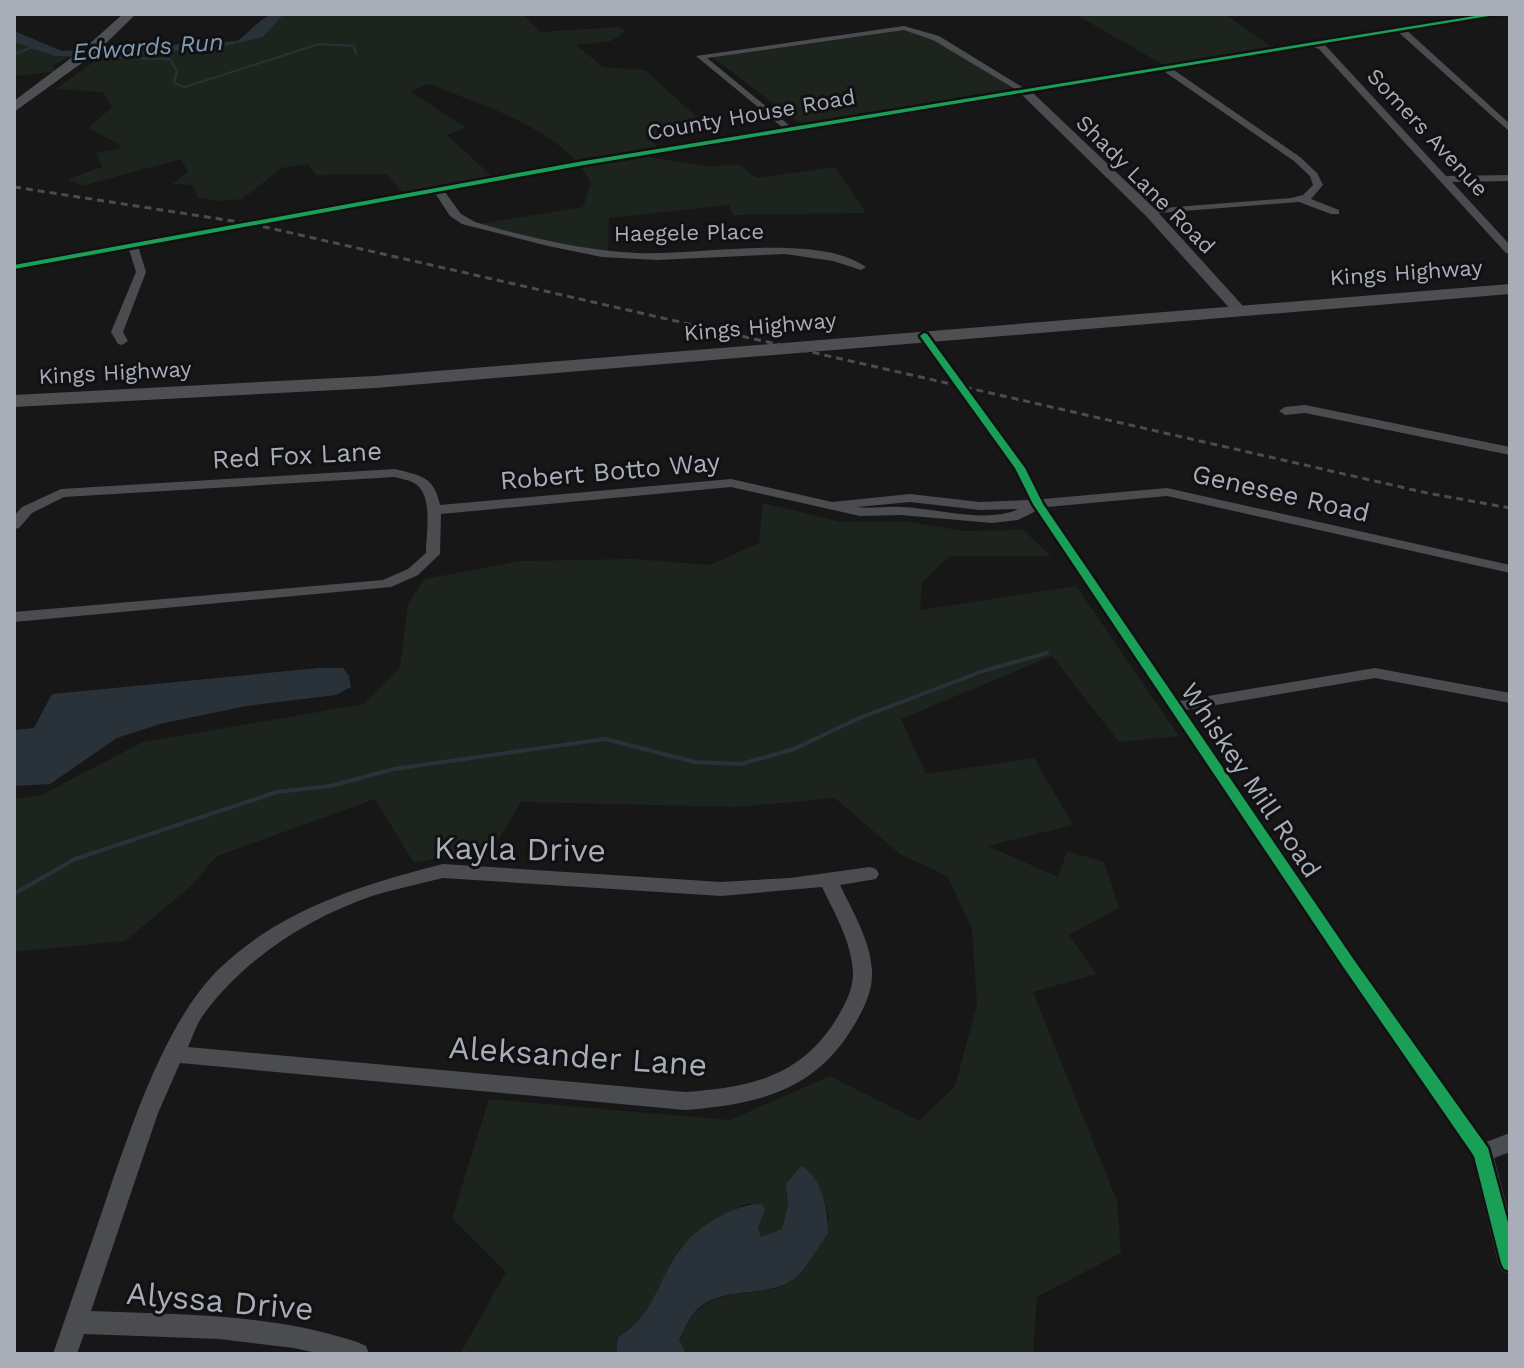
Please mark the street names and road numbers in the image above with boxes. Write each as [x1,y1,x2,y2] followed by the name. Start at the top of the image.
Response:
[1362,63,1493,201] street label: Somers Avenue
[645,84,857,145] street label: County House Road
[1071,110,1220,259] street label: Shady Lane Road
[614,219,764,246] street label: Haegele Place
[1329,255,1484,290] street label: Kings Highway
[683,307,838,346] street label: Kings Highway
[38,356,193,389] street label: Kings Highway
[211,436,383,474] street label: Red Fox Lane
[499,446,722,496] street label: Robert Botto Way
[1189,458,1373,528] street label: Genesee Road
[1175,677,1327,883] street label: Whiskey Mill Road
[434,829,606,869] street label: Kayla Drive
[447,1028,709,1084] street label: Aleksander Lane
[125,1274,315,1328] street label: Alyssa Drive

